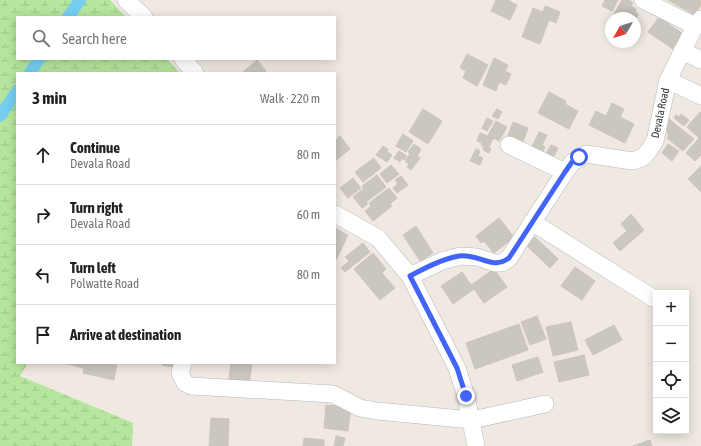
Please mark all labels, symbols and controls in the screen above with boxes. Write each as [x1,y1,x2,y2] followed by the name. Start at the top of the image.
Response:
[605,12,641,48] north arrow
[16,16,336,60] search box
[30,27,52,49] icon: search
[62,30,127,47] text: Search here
[649,87,671,139] street label: Devala Road
[32,88,67,108] text: 3 min
[260,91,320,106] text: Walk · 220 m
[70,139,120,156] text: Continue
[32,144,54,166] icon: ahead
[297,147,320,162] text: 80 m
[570,148,588,166] route start
[70,156,130,171] text: Devala Road
[70,199,123,216] text: Turn right
[32,204,54,226] icon: right
[297,207,320,222] text: 60 m
[70,216,130,231] text: Devala Road
[70,259,116,276] text: Turn left
[32,264,54,286] icon: left
[297,267,320,282] text: 80 m
[70,276,139,291] text: Polwatte Road
[653,290,689,434] map controls
[653,290,689,326] button: +
[32,324,54,346] icon: arrive
[70,326,181,343] text: Arrive at destination
[653,326,689,362] button: −
[653,362,689,398] button: locate
[457,387,475,405] route end
[653,398,689,434] button: layers

